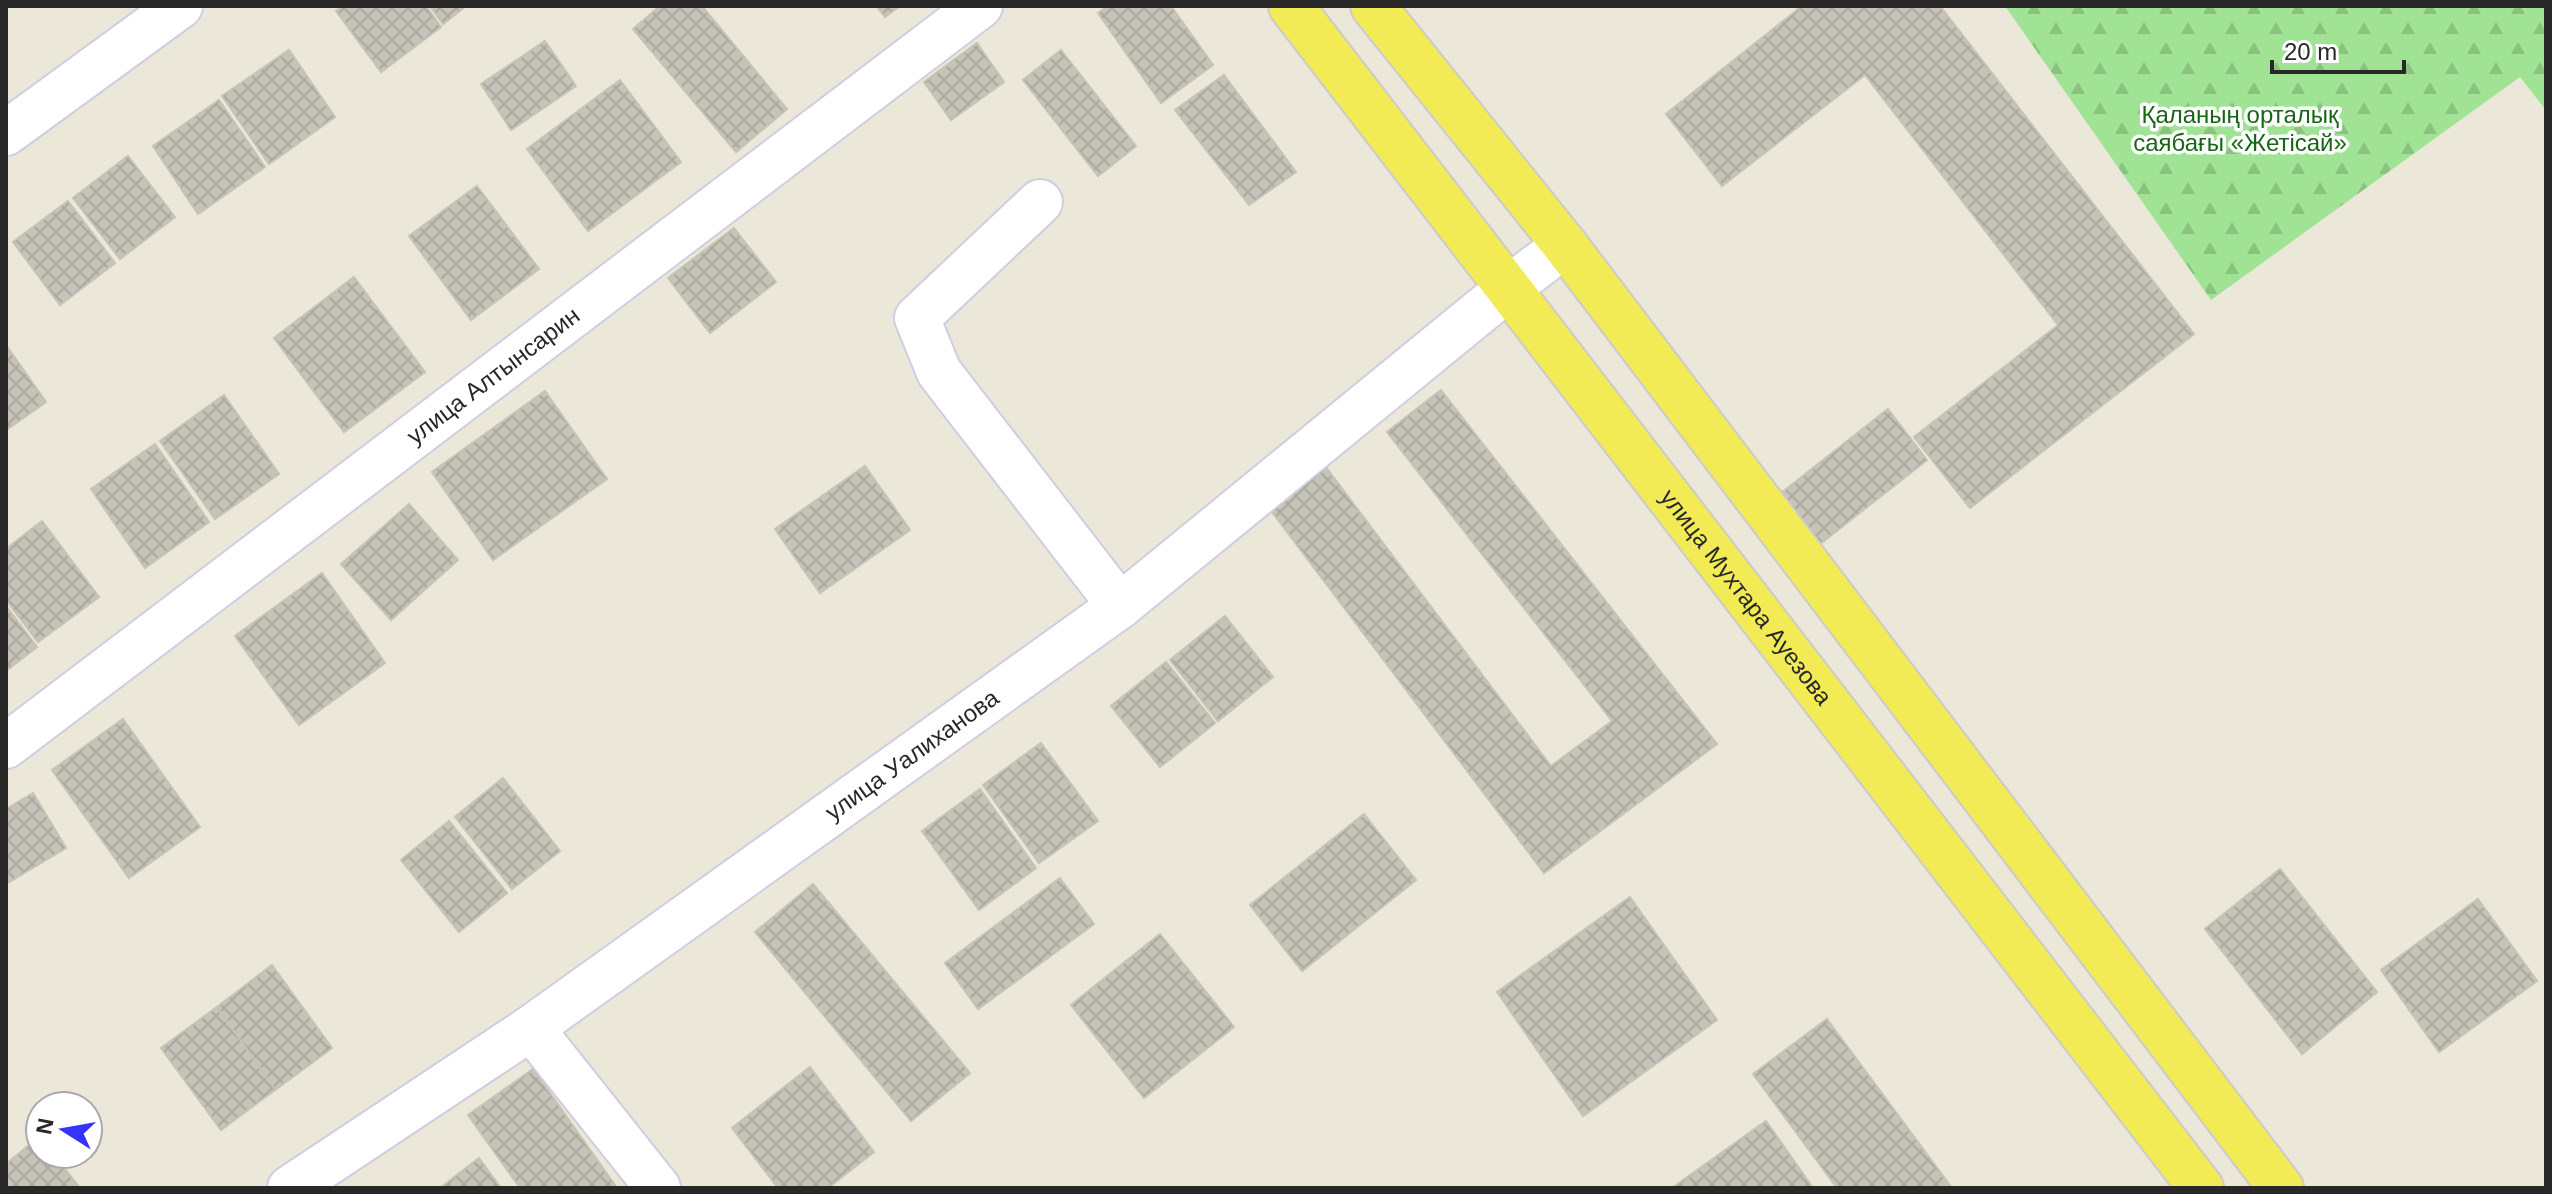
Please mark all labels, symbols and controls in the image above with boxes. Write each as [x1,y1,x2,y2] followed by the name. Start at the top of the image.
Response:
[2272,24,2404,74] scale bar
[2284,38,2337,65] text: 20 m
[2133,101,2347,156] park label: Қаланың орталық саябағы «Жетісай»
[401,301,585,450] street label: улица Алтынсарин
[1655,484,1838,710] street label: улица Мухтара Ауезова
[820,683,1004,826] street label: улица Уалиханова
[24,1090,104,1170] north arrow
[31,1116,59,1136] text: N

